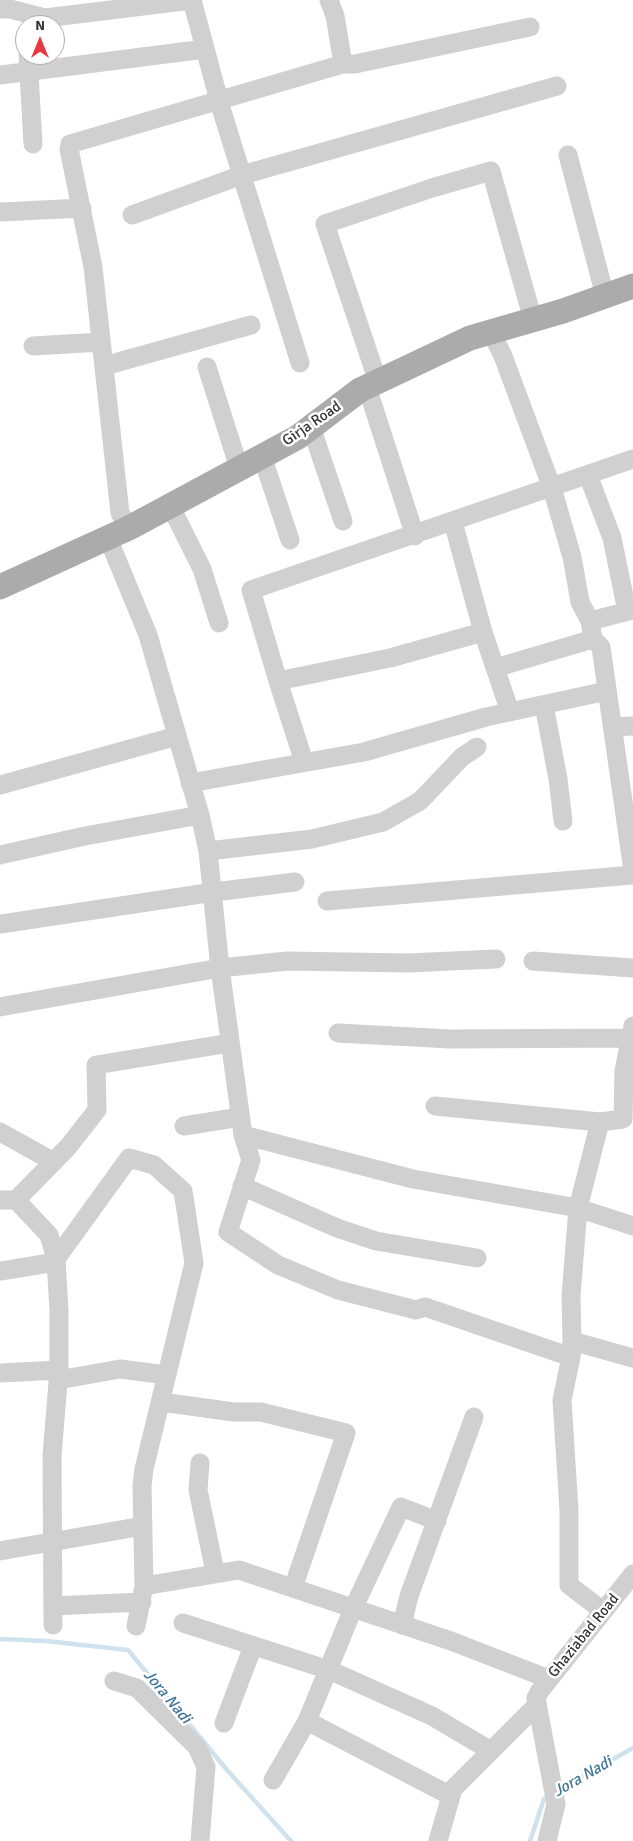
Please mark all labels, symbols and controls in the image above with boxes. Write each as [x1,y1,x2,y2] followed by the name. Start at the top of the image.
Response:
[15,15,65,65] north arrow
[35,17,45,34] text: N
[279,398,345,450] street label: Girja Road
[545,1590,623,1682] street label: Ghaziabad Road
[139,1666,195,1728] water label: Jora Nadi
[550,1753,616,1801] water label: Jora Nadi

